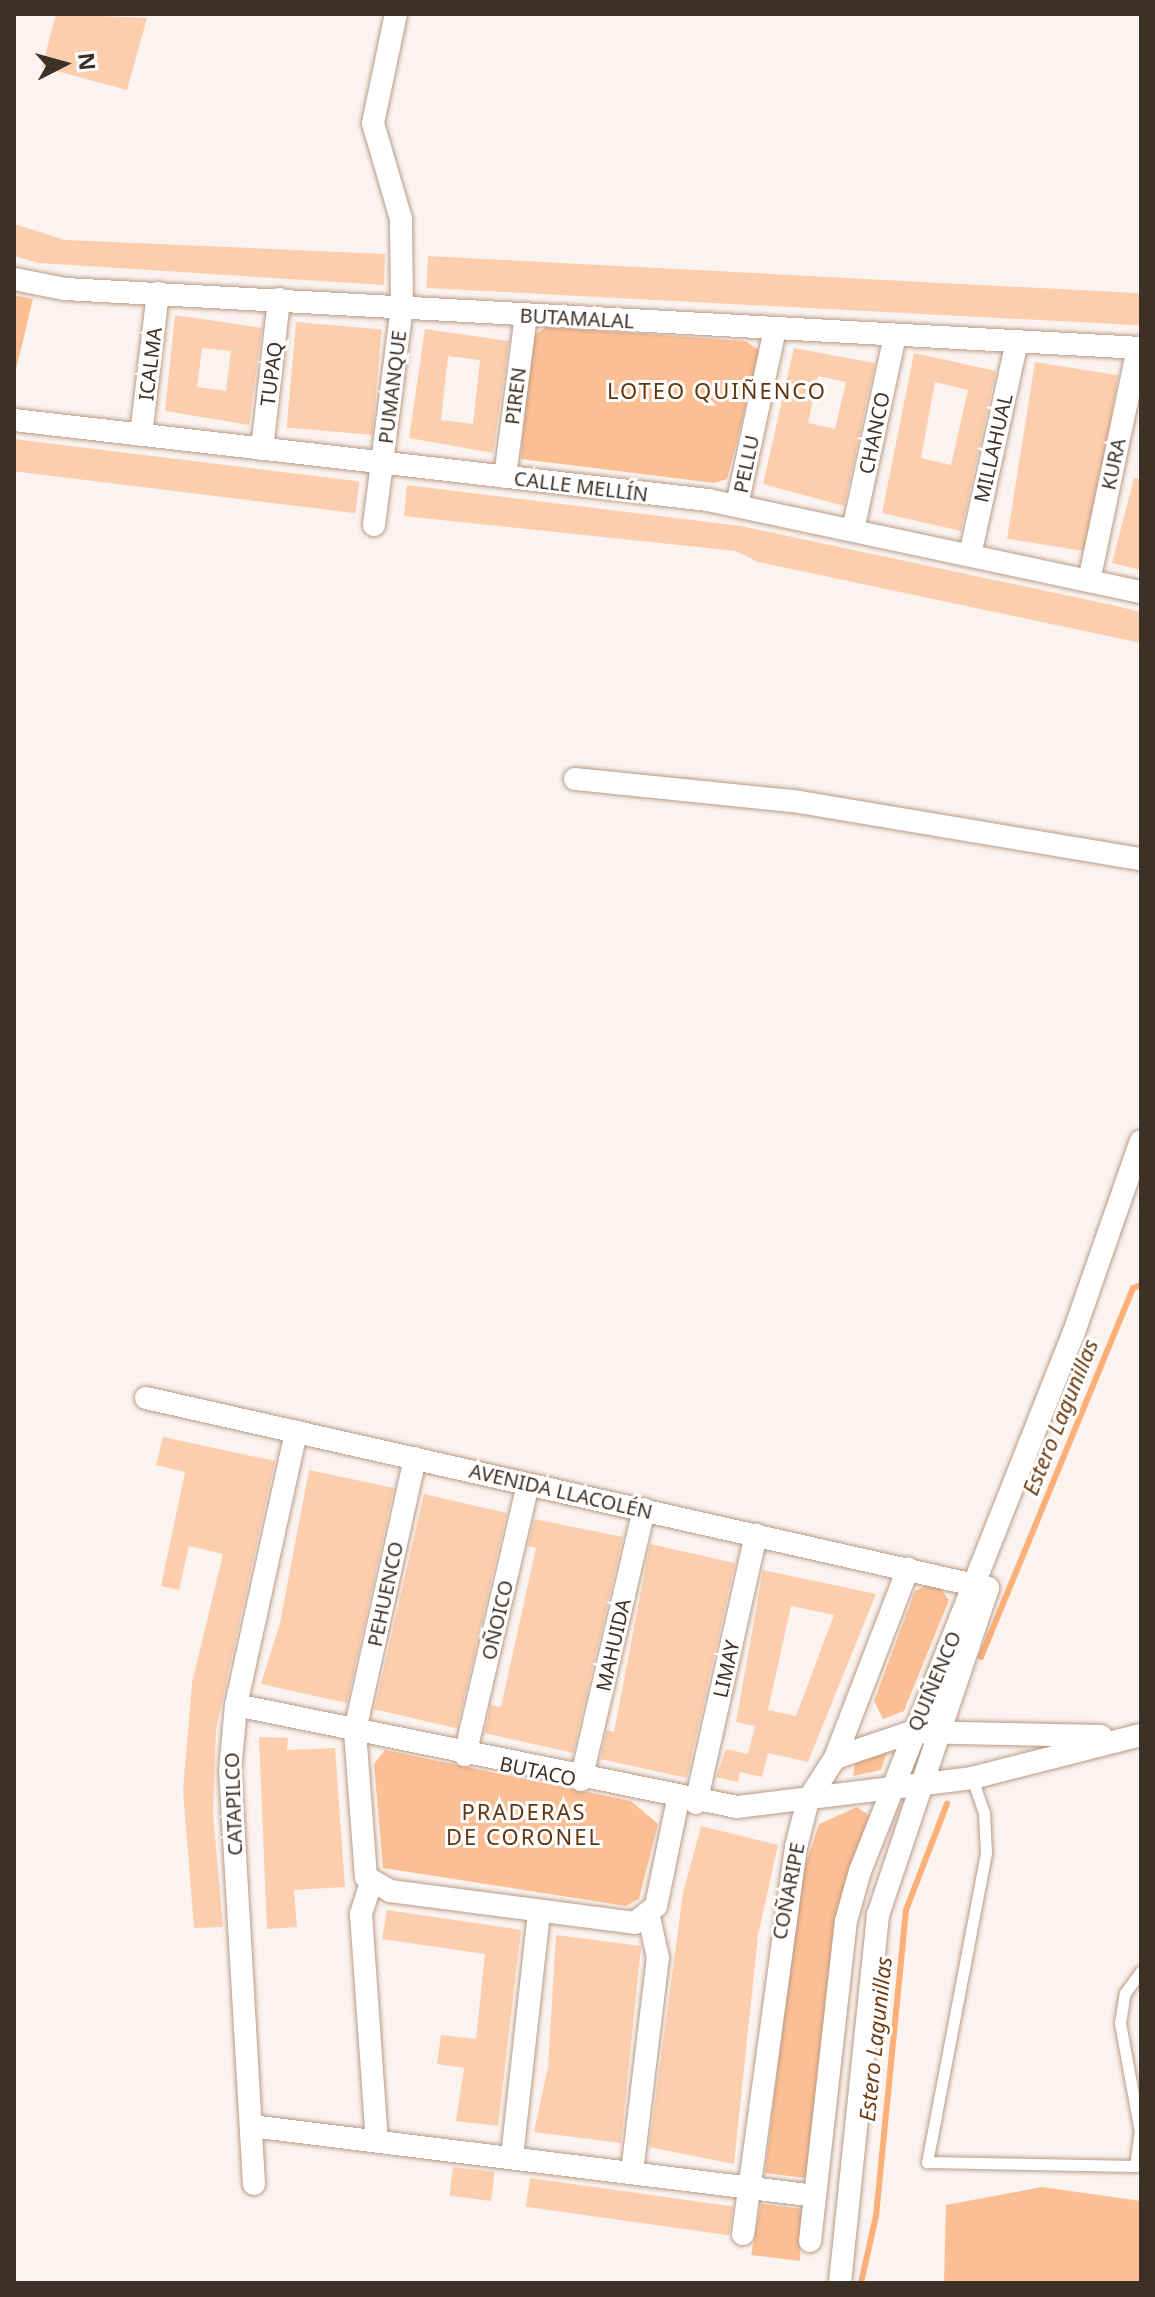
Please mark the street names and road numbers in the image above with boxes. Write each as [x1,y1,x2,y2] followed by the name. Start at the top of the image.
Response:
[519,303,635,333] street label: BUTAMALAL
[134,326,166,402] street label: ICALMA
[373,329,411,445] street label: PUMANQUE
[255,340,287,408] street label: TUPAQ
[500,366,530,426] street label: PIREN
[854,390,894,476] street label: CHANCO
[969,391,1017,505] street label: MILLAHUAL
[728,433,764,495] street label: PELLU
[1096,436,1130,492] street label: KURA
[513,466,649,506] street label: CALLE MELLÍN
[467,1458,655,1524] street label: AVENIDA LLACOLÉN
[362,1539,408,1649] street label: PEHUENCO
[476,1578,518,1662] street label: OÑOICO
[591,1596,635,1694] street label: MAHUIDA
[902,1627,966,1735] street label: QUIÑENCO
[708,1638,744,1700] street label: LIMAY
[498,1751,578,1791] street label: BUTACO
[219,1752,247,1856] street label: CATAPILCO
[767,1840,809,1942] street label: COÑARIPE

